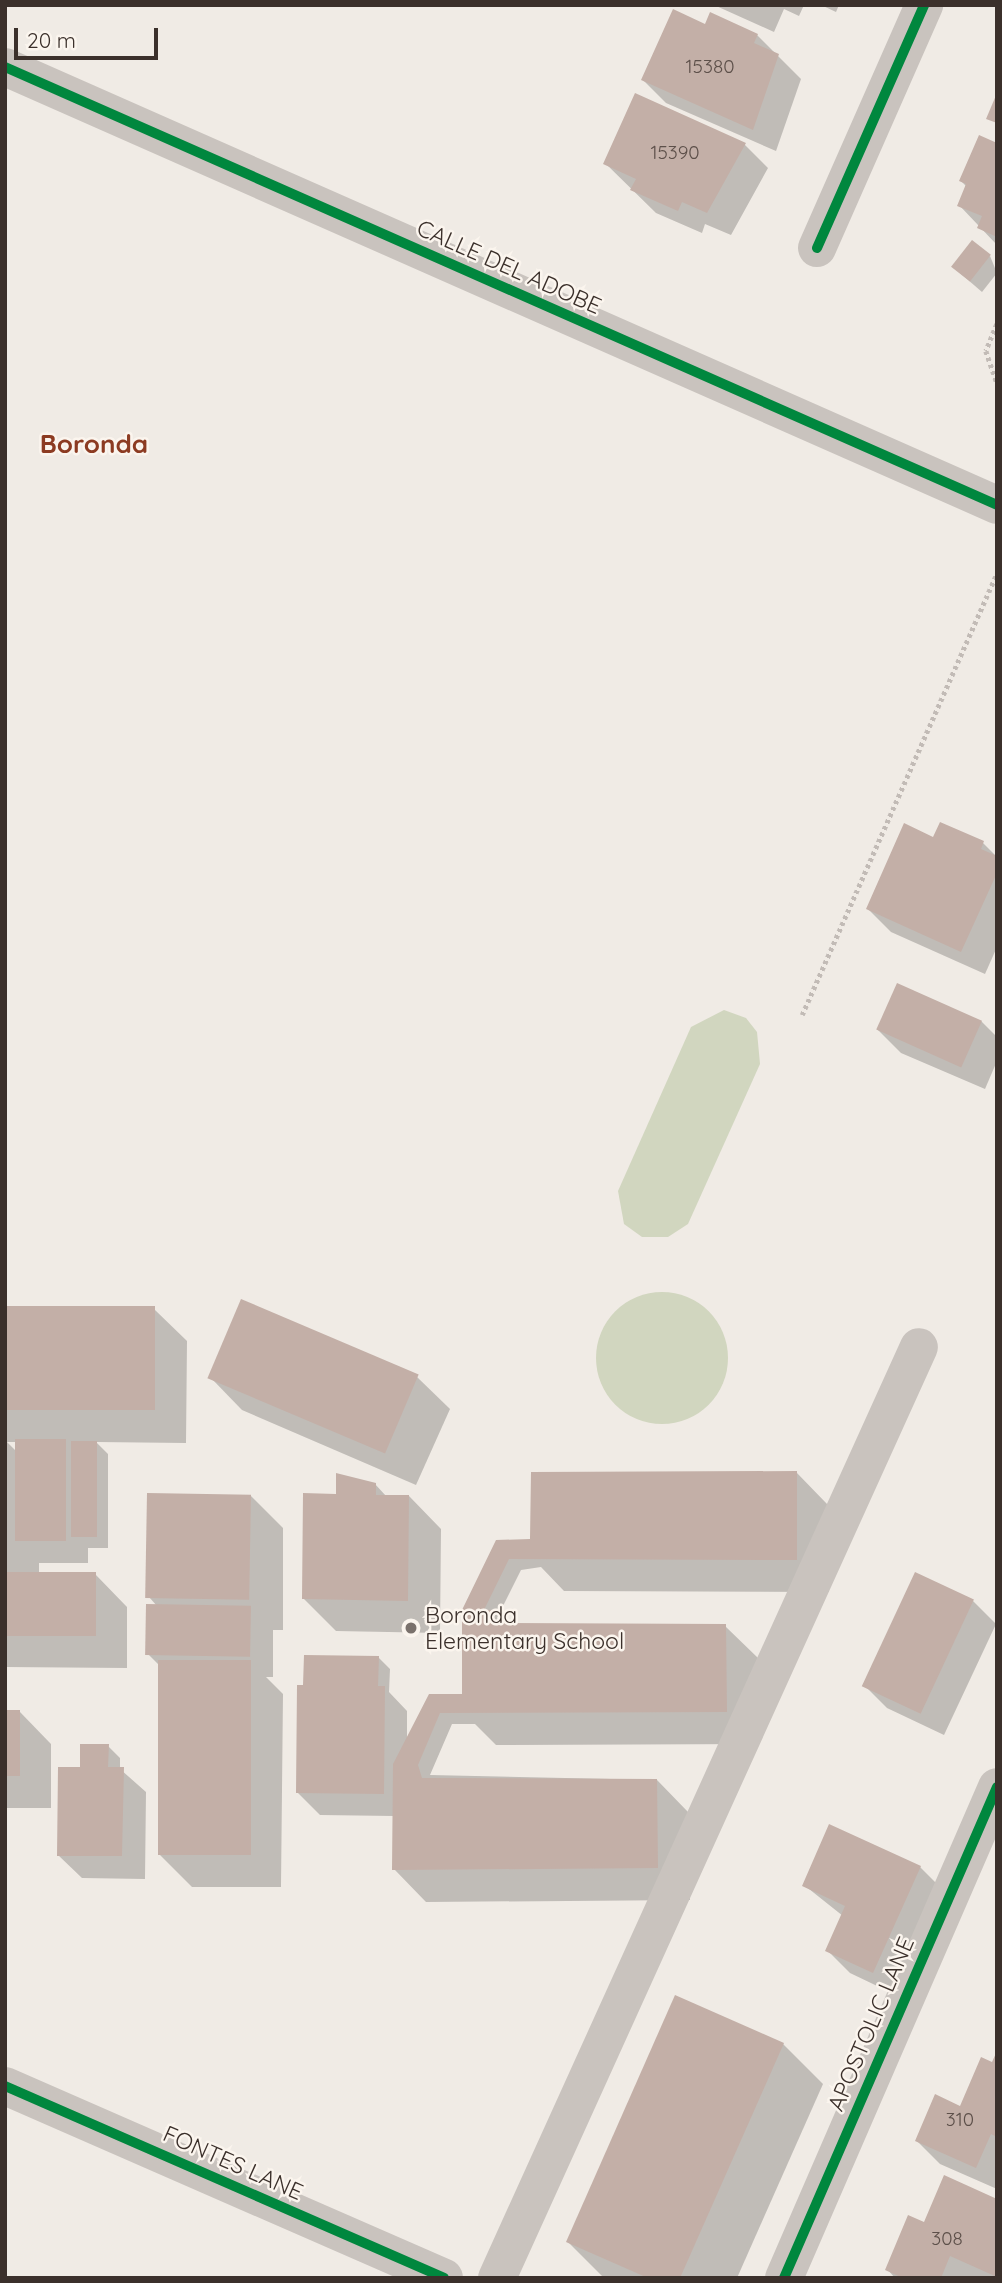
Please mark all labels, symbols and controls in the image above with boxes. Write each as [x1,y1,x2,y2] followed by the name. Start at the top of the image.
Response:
[18,14,161,58] scale bar
[27,27,76,53] text: 20 m
[686,56,734,78] house number: 15380
[650,142,700,164] house number: 15390
[413,214,605,320] street label: CALLE DEL ADOBE
[40,428,148,460] district label: Boronda
[425,1601,624,1655] place label: Boronda Elementary School
[403,1620,419,1636] marker: Boronda Elementary School
[822,1933,920,2115] street label: APOSTOLIC LANE
[946,2109,974,2131] house number: 310
[159,2120,307,2206] street label: FONTES LANE
[931,2228,963,2250] house number: 308

